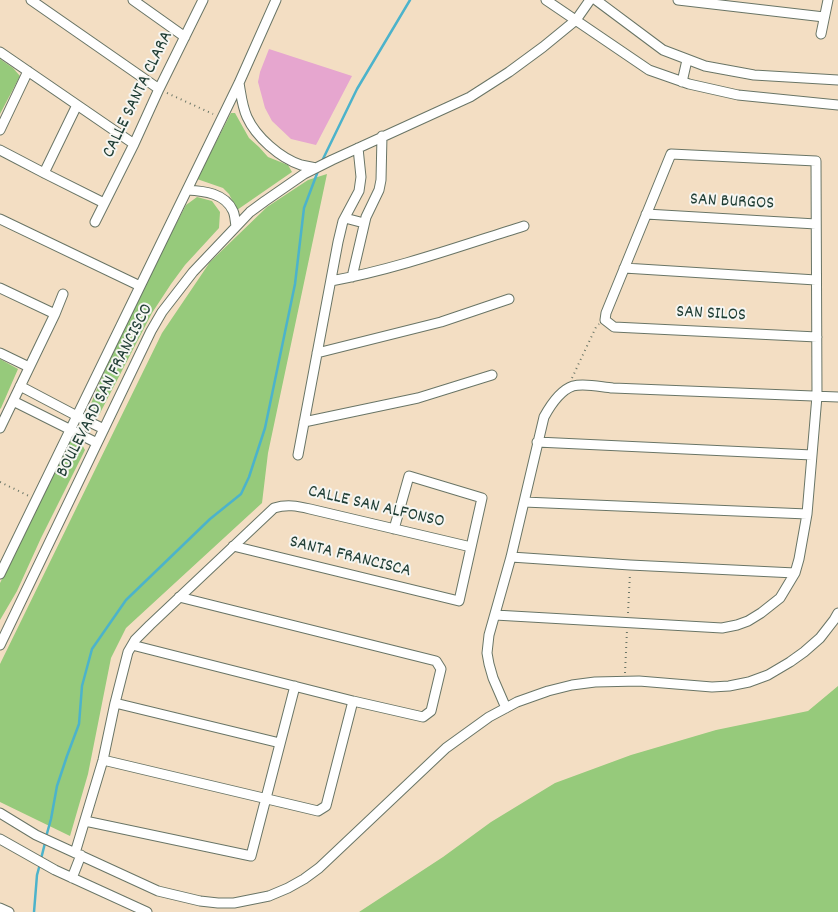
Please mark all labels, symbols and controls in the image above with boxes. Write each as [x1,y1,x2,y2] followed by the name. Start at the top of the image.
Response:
[99,28,179,162] street label: CALLE SANTA CLARA
[689,190,775,216] street label: SAN BURGOS
[53,301,159,481] street label: BOULEVARD SAN FRANCISCO
[676,302,746,328] street label: SAN SILOS
[306,482,446,534] street label: CALLE SAN ALFONSO
[287,532,413,584] street label: SANTA FRANCISCA

